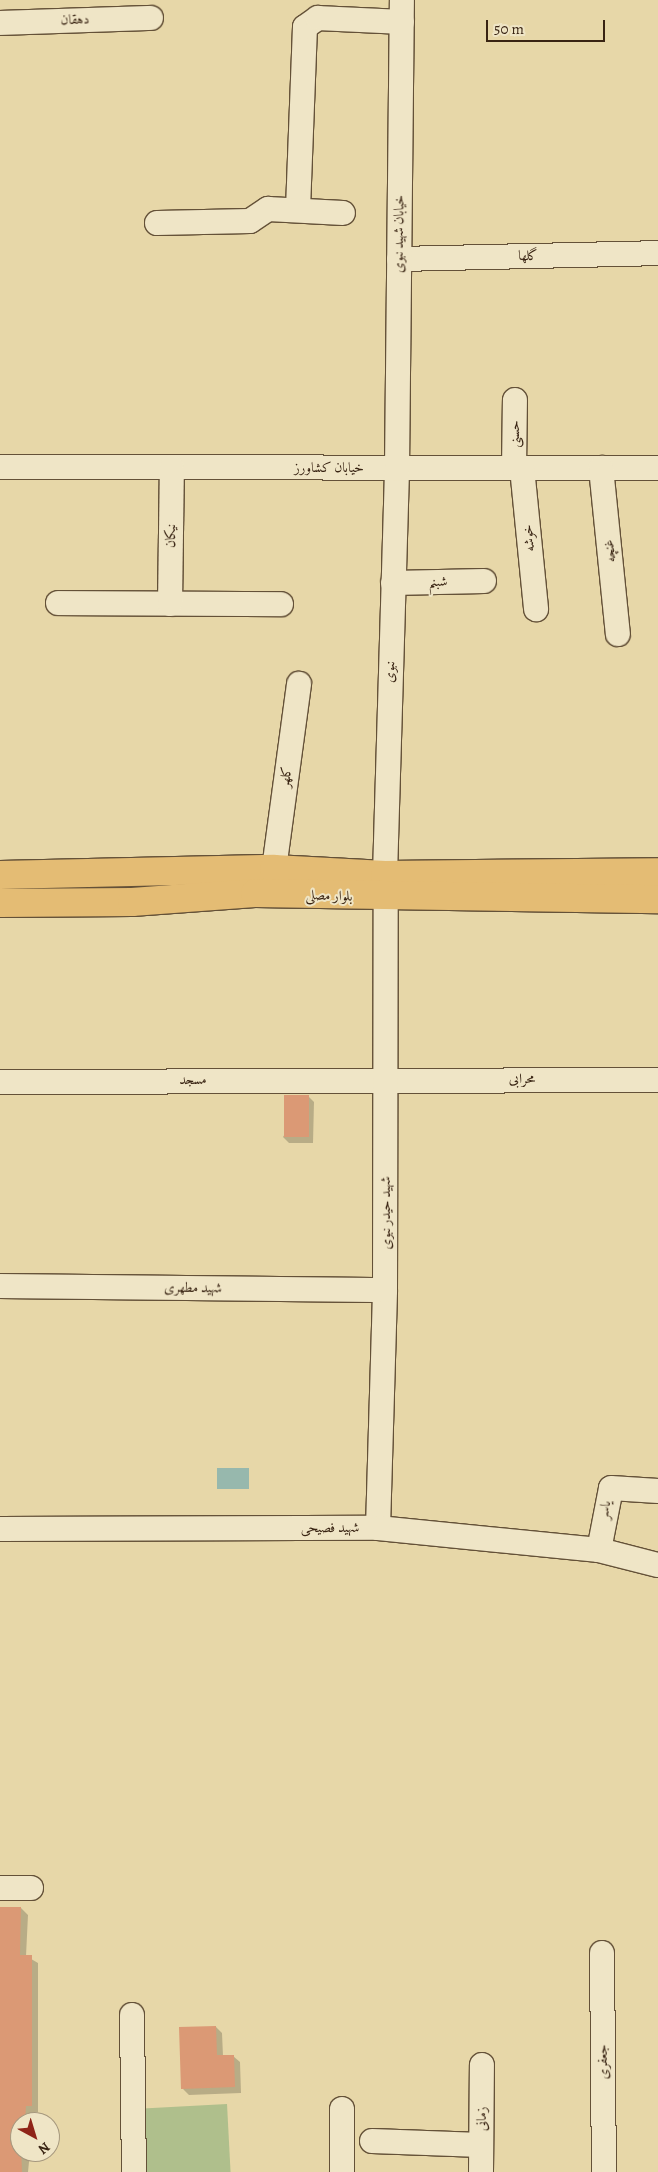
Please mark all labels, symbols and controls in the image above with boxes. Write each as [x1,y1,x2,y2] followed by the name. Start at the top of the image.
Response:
[488,10,607,42] scale bar
[60,11,90,29] street label: دهقان
[494,19,524,39] text: 50 m
[390,195,408,273] street label: خیابان شهید نبوی
[518,247,538,265] street label: گلها
[506,420,524,448] street label: حسنی
[294,460,364,476] street label: خیابان کشاورز
[163,524,179,548] street label: نیکان
[519,524,539,552] street label: خوشه
[600,539,620,563] street label: غنچه
[428,573,448,591] street label: شبنم
[381,661,399,683] street label: نبوی
[276,765,296,789] street label: کلهر
[305,887,353,905] street label: بلوار مصلی
[509,1070,535,1088] street label: محرابی
[179,1071,207,1089] street label: مسجد
[378,1176,394,1250] street label: شهید حیدر نبوی
[164,1279,222,1297] street label: شهید مطهری
[595,1500,615,1520] street label: یاسر
[301,1520,359,1536] street label: شهید فصیحی
[594,2044,612,2080] street label: جعفری
[474,2107,490,2131] street label: زمانی
[10,2112,60,2162] north arrow
[34,2138,54,2159] text: N

